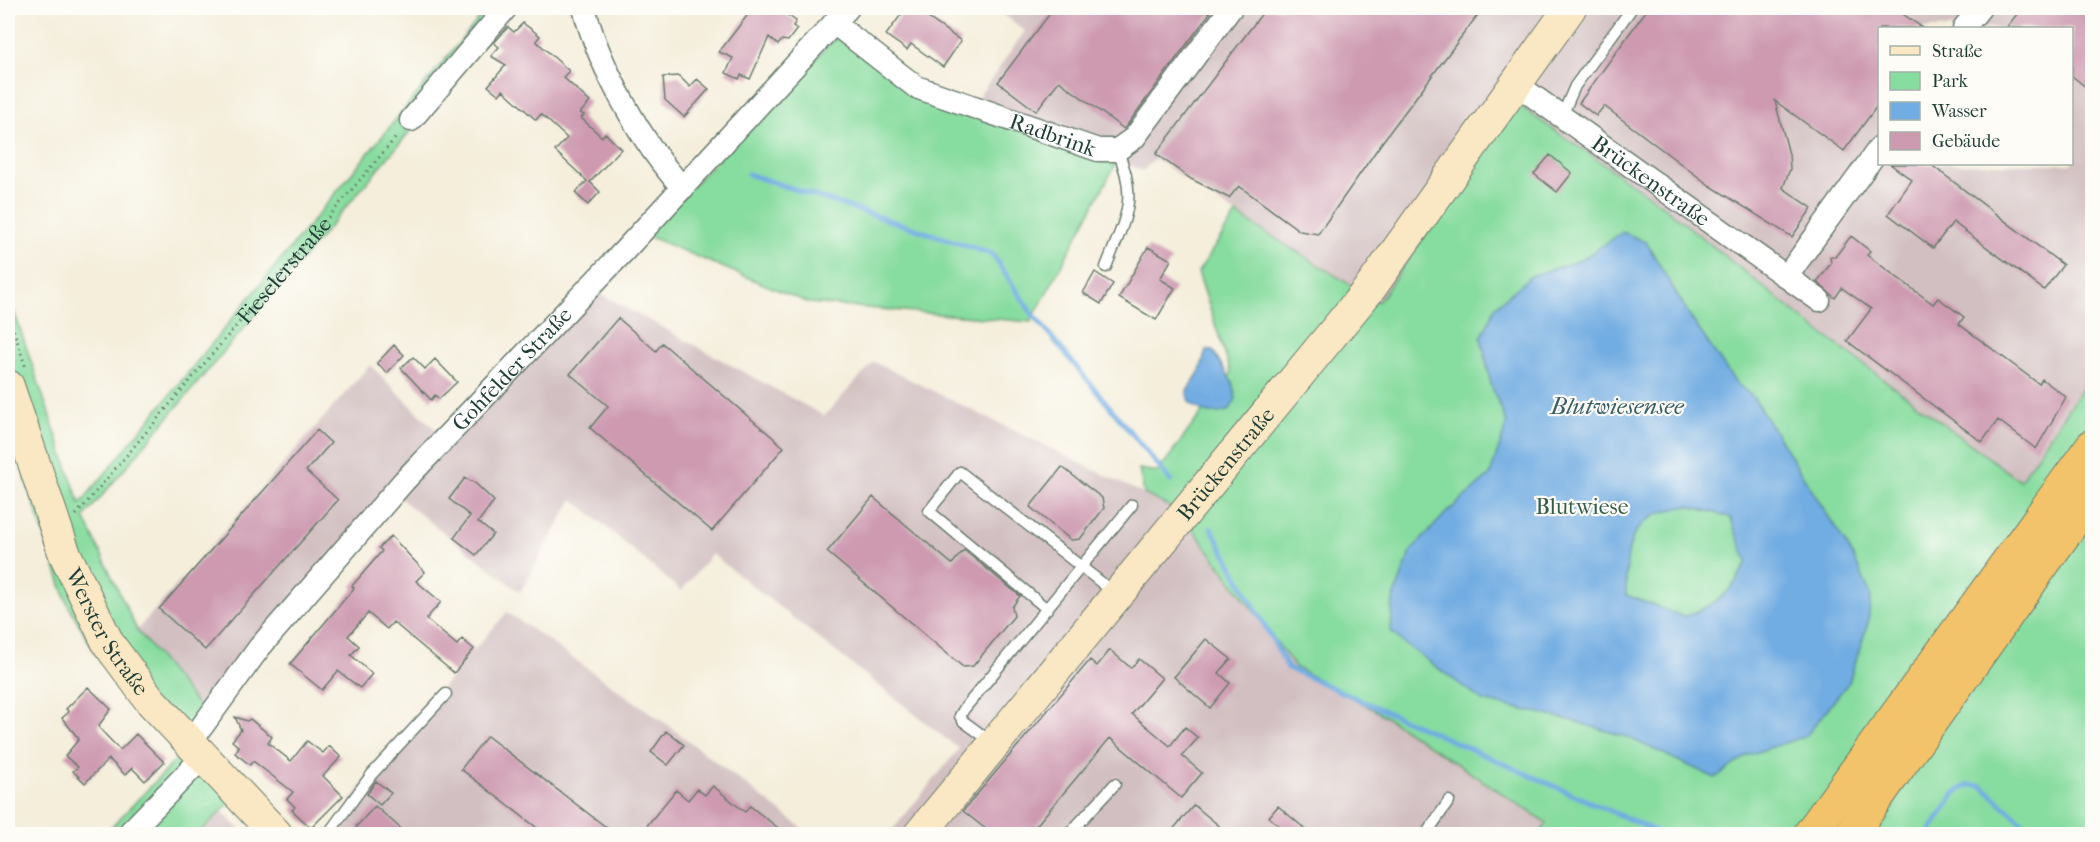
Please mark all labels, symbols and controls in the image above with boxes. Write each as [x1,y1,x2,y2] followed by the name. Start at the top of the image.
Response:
[1878,27,2073,165] legend
[1932,41,1983,62] text: Straße
[1932,71,1969,92] text: Park
[1931,101,1987,122] text: Wasser
[1006,108,1100,163] street label: Radbrink
[1586,130,1715,232] street label: Brückenstraße
[1932,131,2000,152] text: Gebäude
[231,212,337,330] street label: Fieselerstraße
[447,302,577,437] street label: Gohfelder Straße
[1548,392,1685,420] water label: Blutwiesensee
[1172,402,1280,526] street label: Brückenstraße
[1535,494,1629,520] park label: Blutwiese
[59,563,154,701] street label: Werster Straße

